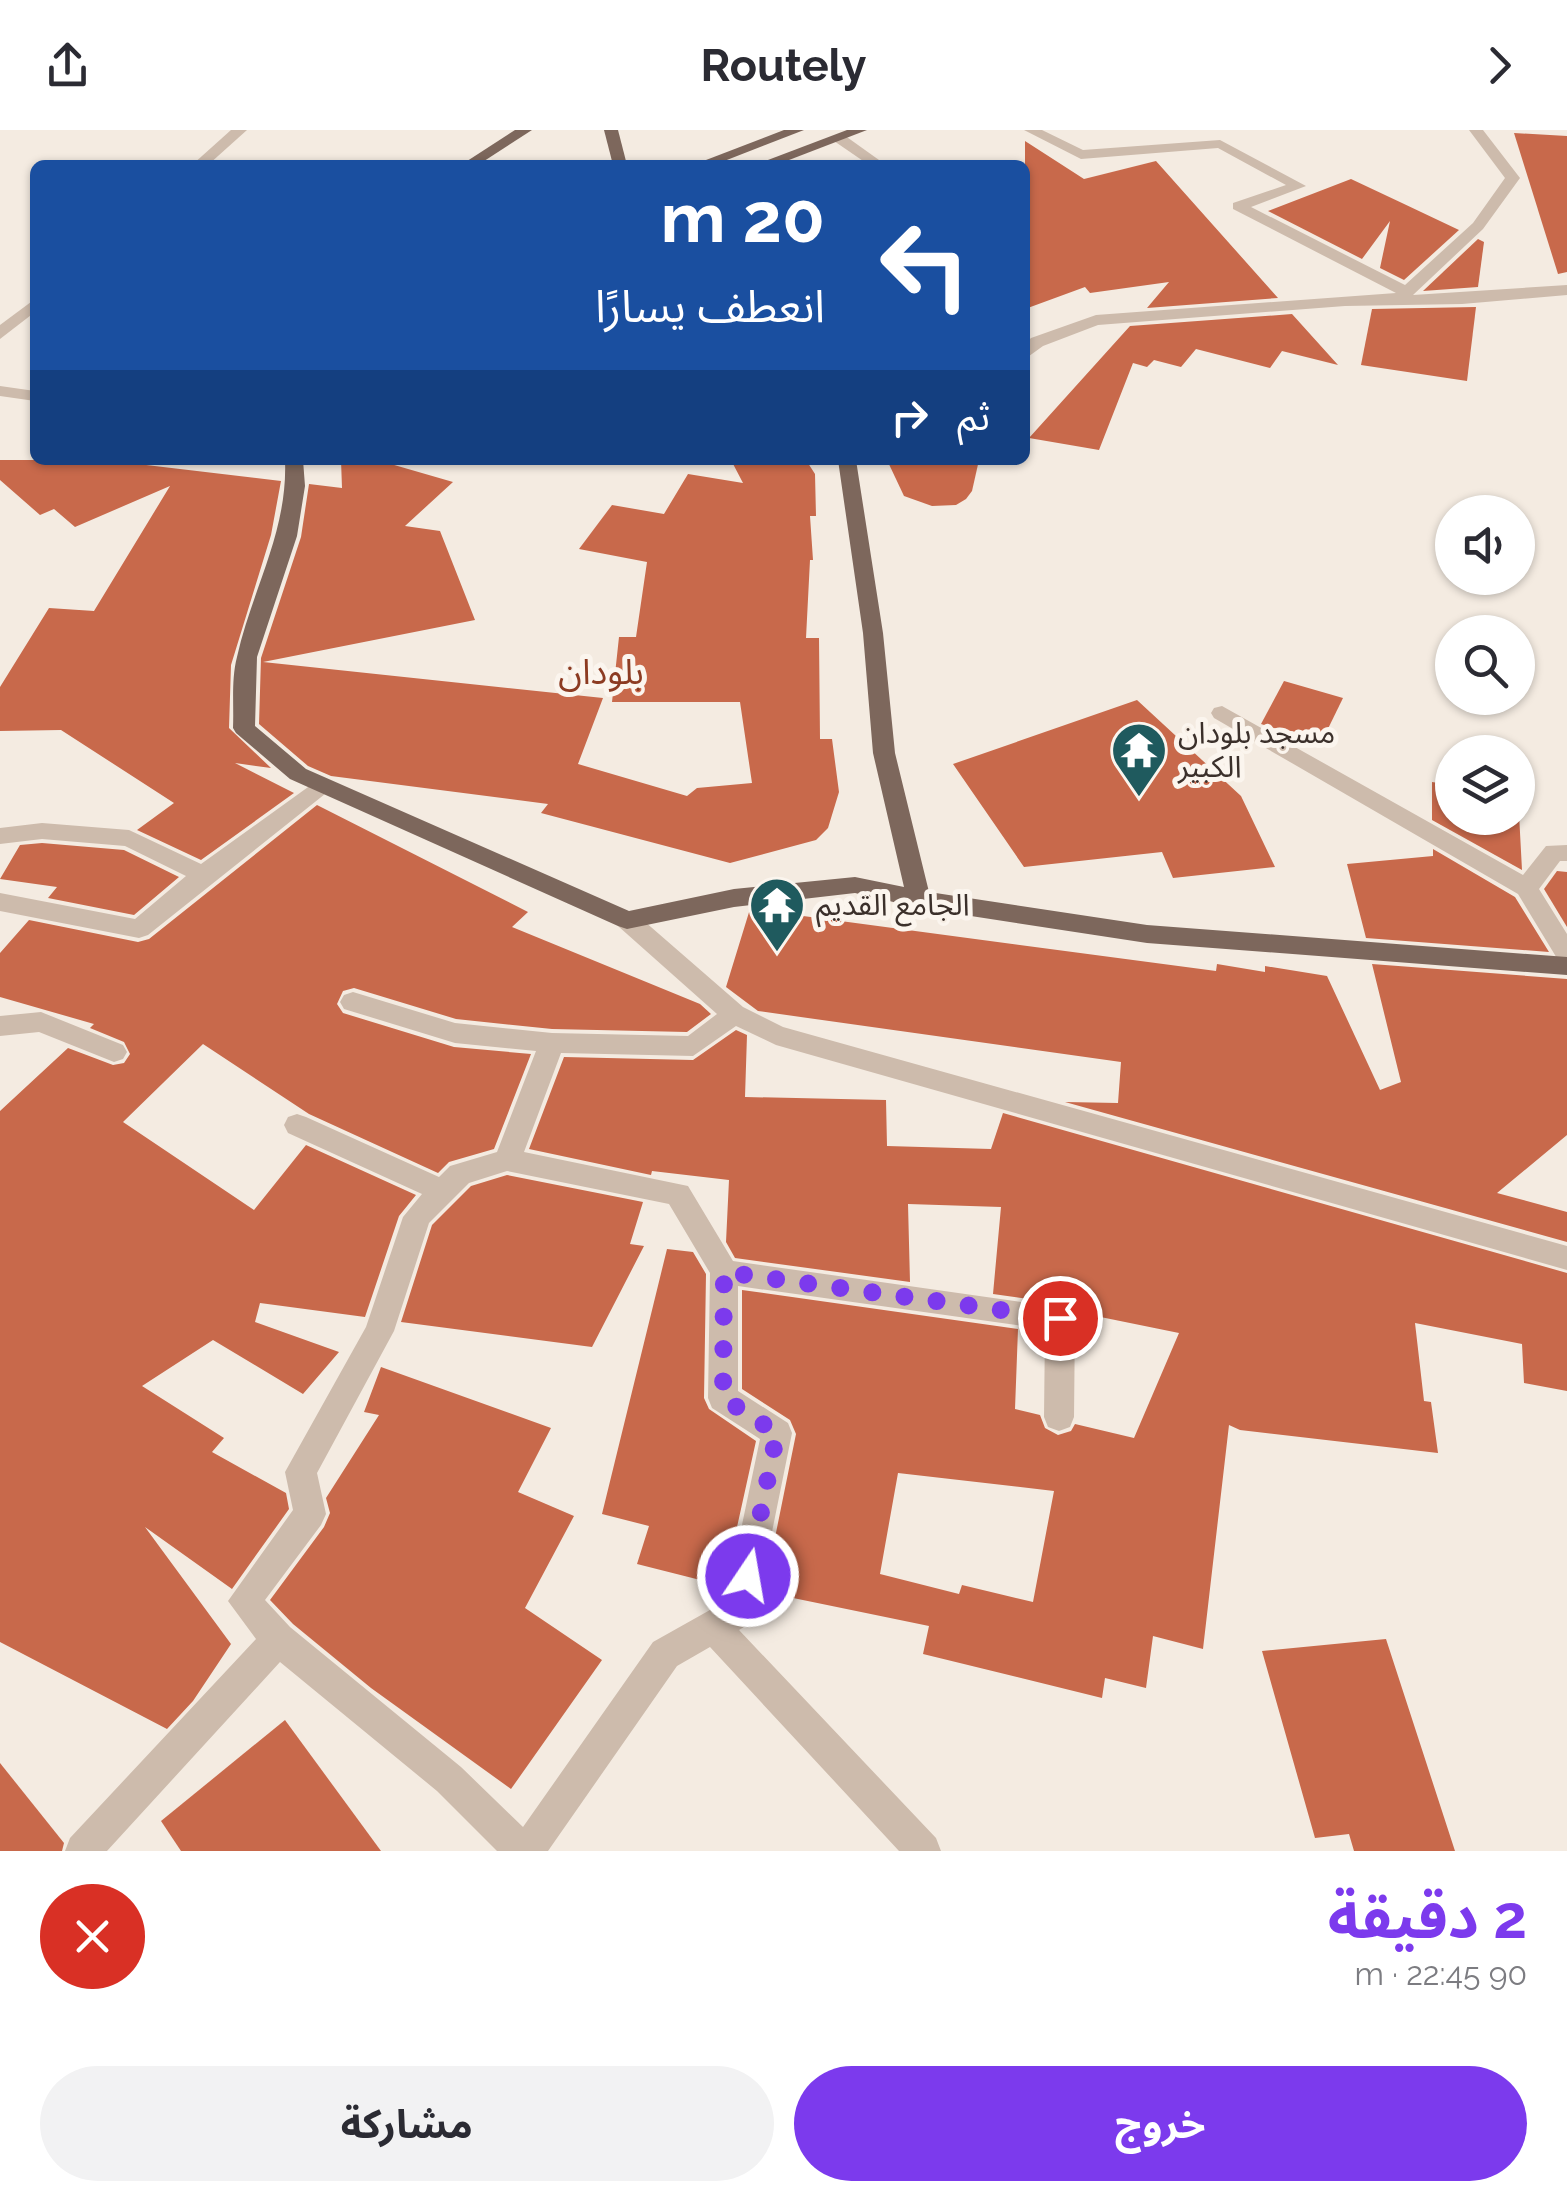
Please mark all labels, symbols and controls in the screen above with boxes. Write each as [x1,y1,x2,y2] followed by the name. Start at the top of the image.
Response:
[40,38,95,93] icon: share
[1472,38,1527,93] icon: forward
[701,39,866,92] text: Routely
[661,176,825,258] text: 20 m
[860,200,990,330] icon: left
[595,280,825,333] text: انعطف يسارًا
[882,390,937,445] icon: right
[957,394,990,439] text: ثم
[1435,495,1535,835] map controls
[1435,495,1535,595] button: sound
[1435,615,1535,715] button: search
[558,651,644,692] district label: بلودان
[1177,715,1335,784] place label: مسجد بلودان الكبير
[1109,720,1169,799] temple icon: مسجد بلودان الكبير
[1435,735,1535,835] button: layers
[747,875,807,954] temple icon: الجامع القديم
[816,887,970,928] place label: الجامع القديم
[1018,1276,1103,1361] pin
[1033,1291,1088,1346] icon: arrive
[696,1524,800,1628] position arrow
[1328,1882,1527,1952] text: 2 دقيقة
[40,1884,145,1989] button: close
[1354,1955,1527,1992] text: 90 m · 22:45
[40,2066,774,2181] button: مشاركة
[794,2066,1527,2181] button: خروج

